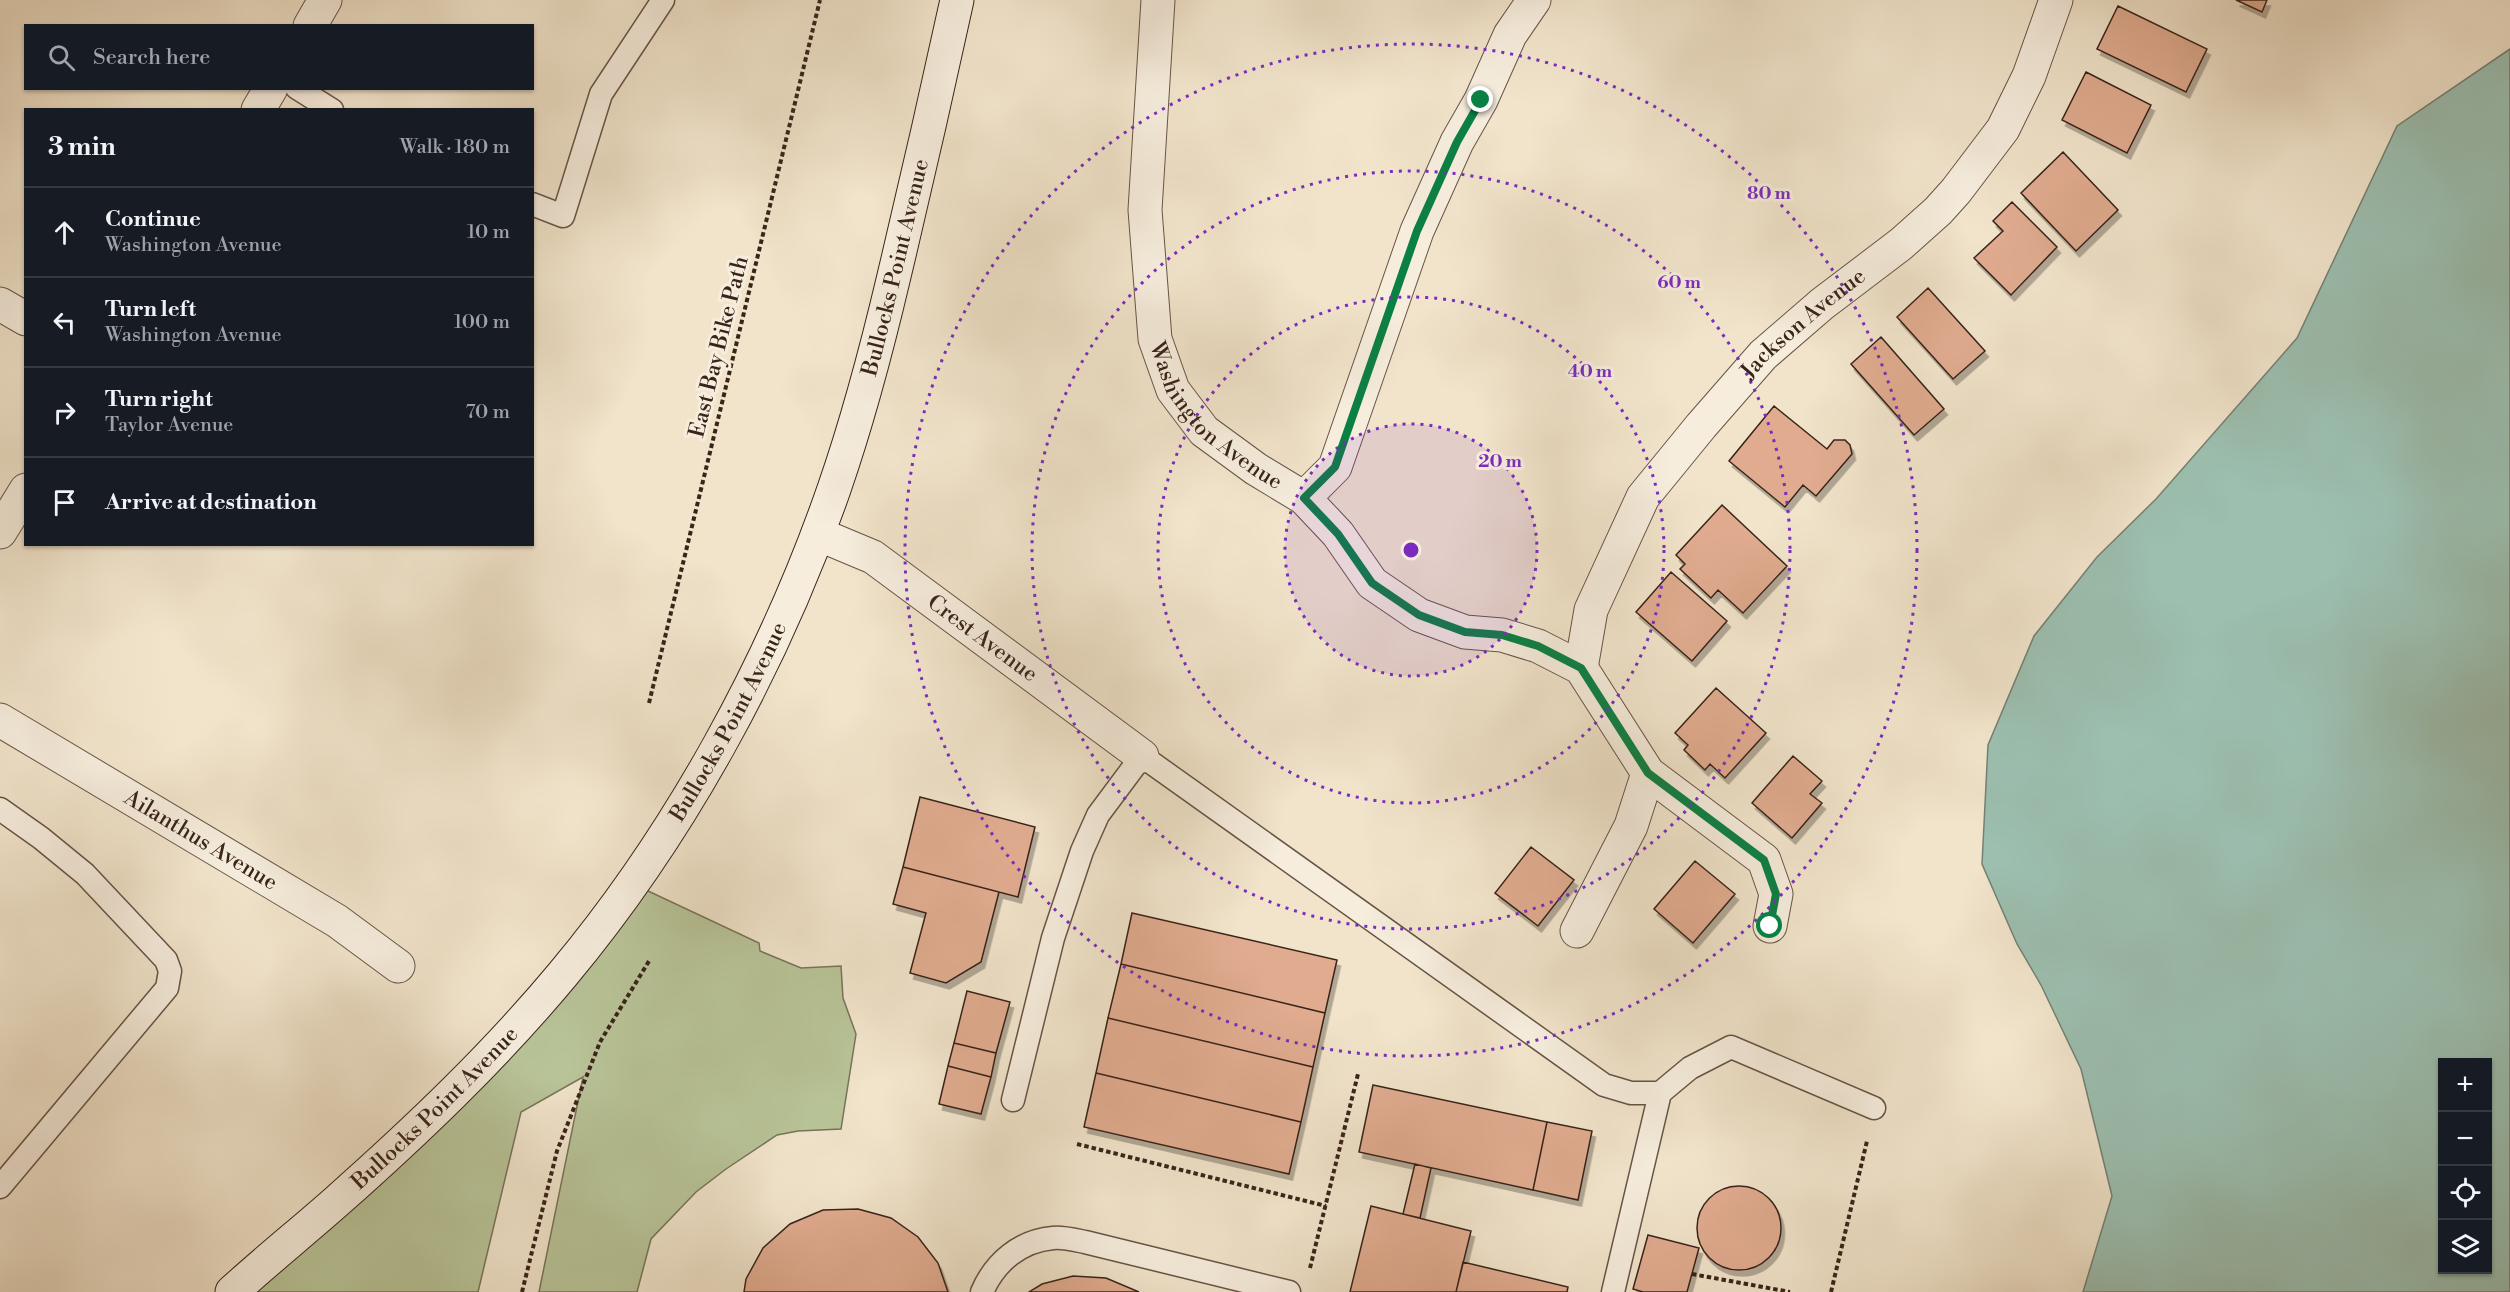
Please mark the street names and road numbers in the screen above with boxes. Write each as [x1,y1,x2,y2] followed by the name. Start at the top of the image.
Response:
[856,156,935,380] street label: Bullocks Point Avenue
[683,253,755,441] street label: East Bay Bike Path
[1734,262,1871,385] street label: Jackson Avenue
[1143,337,1287,495] street label: Washington Avenue
[922,589,1043,688] street label: Crest Avenue
[663,618,793,827] street label: Bullocks Point Avenue
[119,783,282,896] street label: Ailanthus Avenue
[345,1021,524,1196] street label: Bullocks Point Avenue

